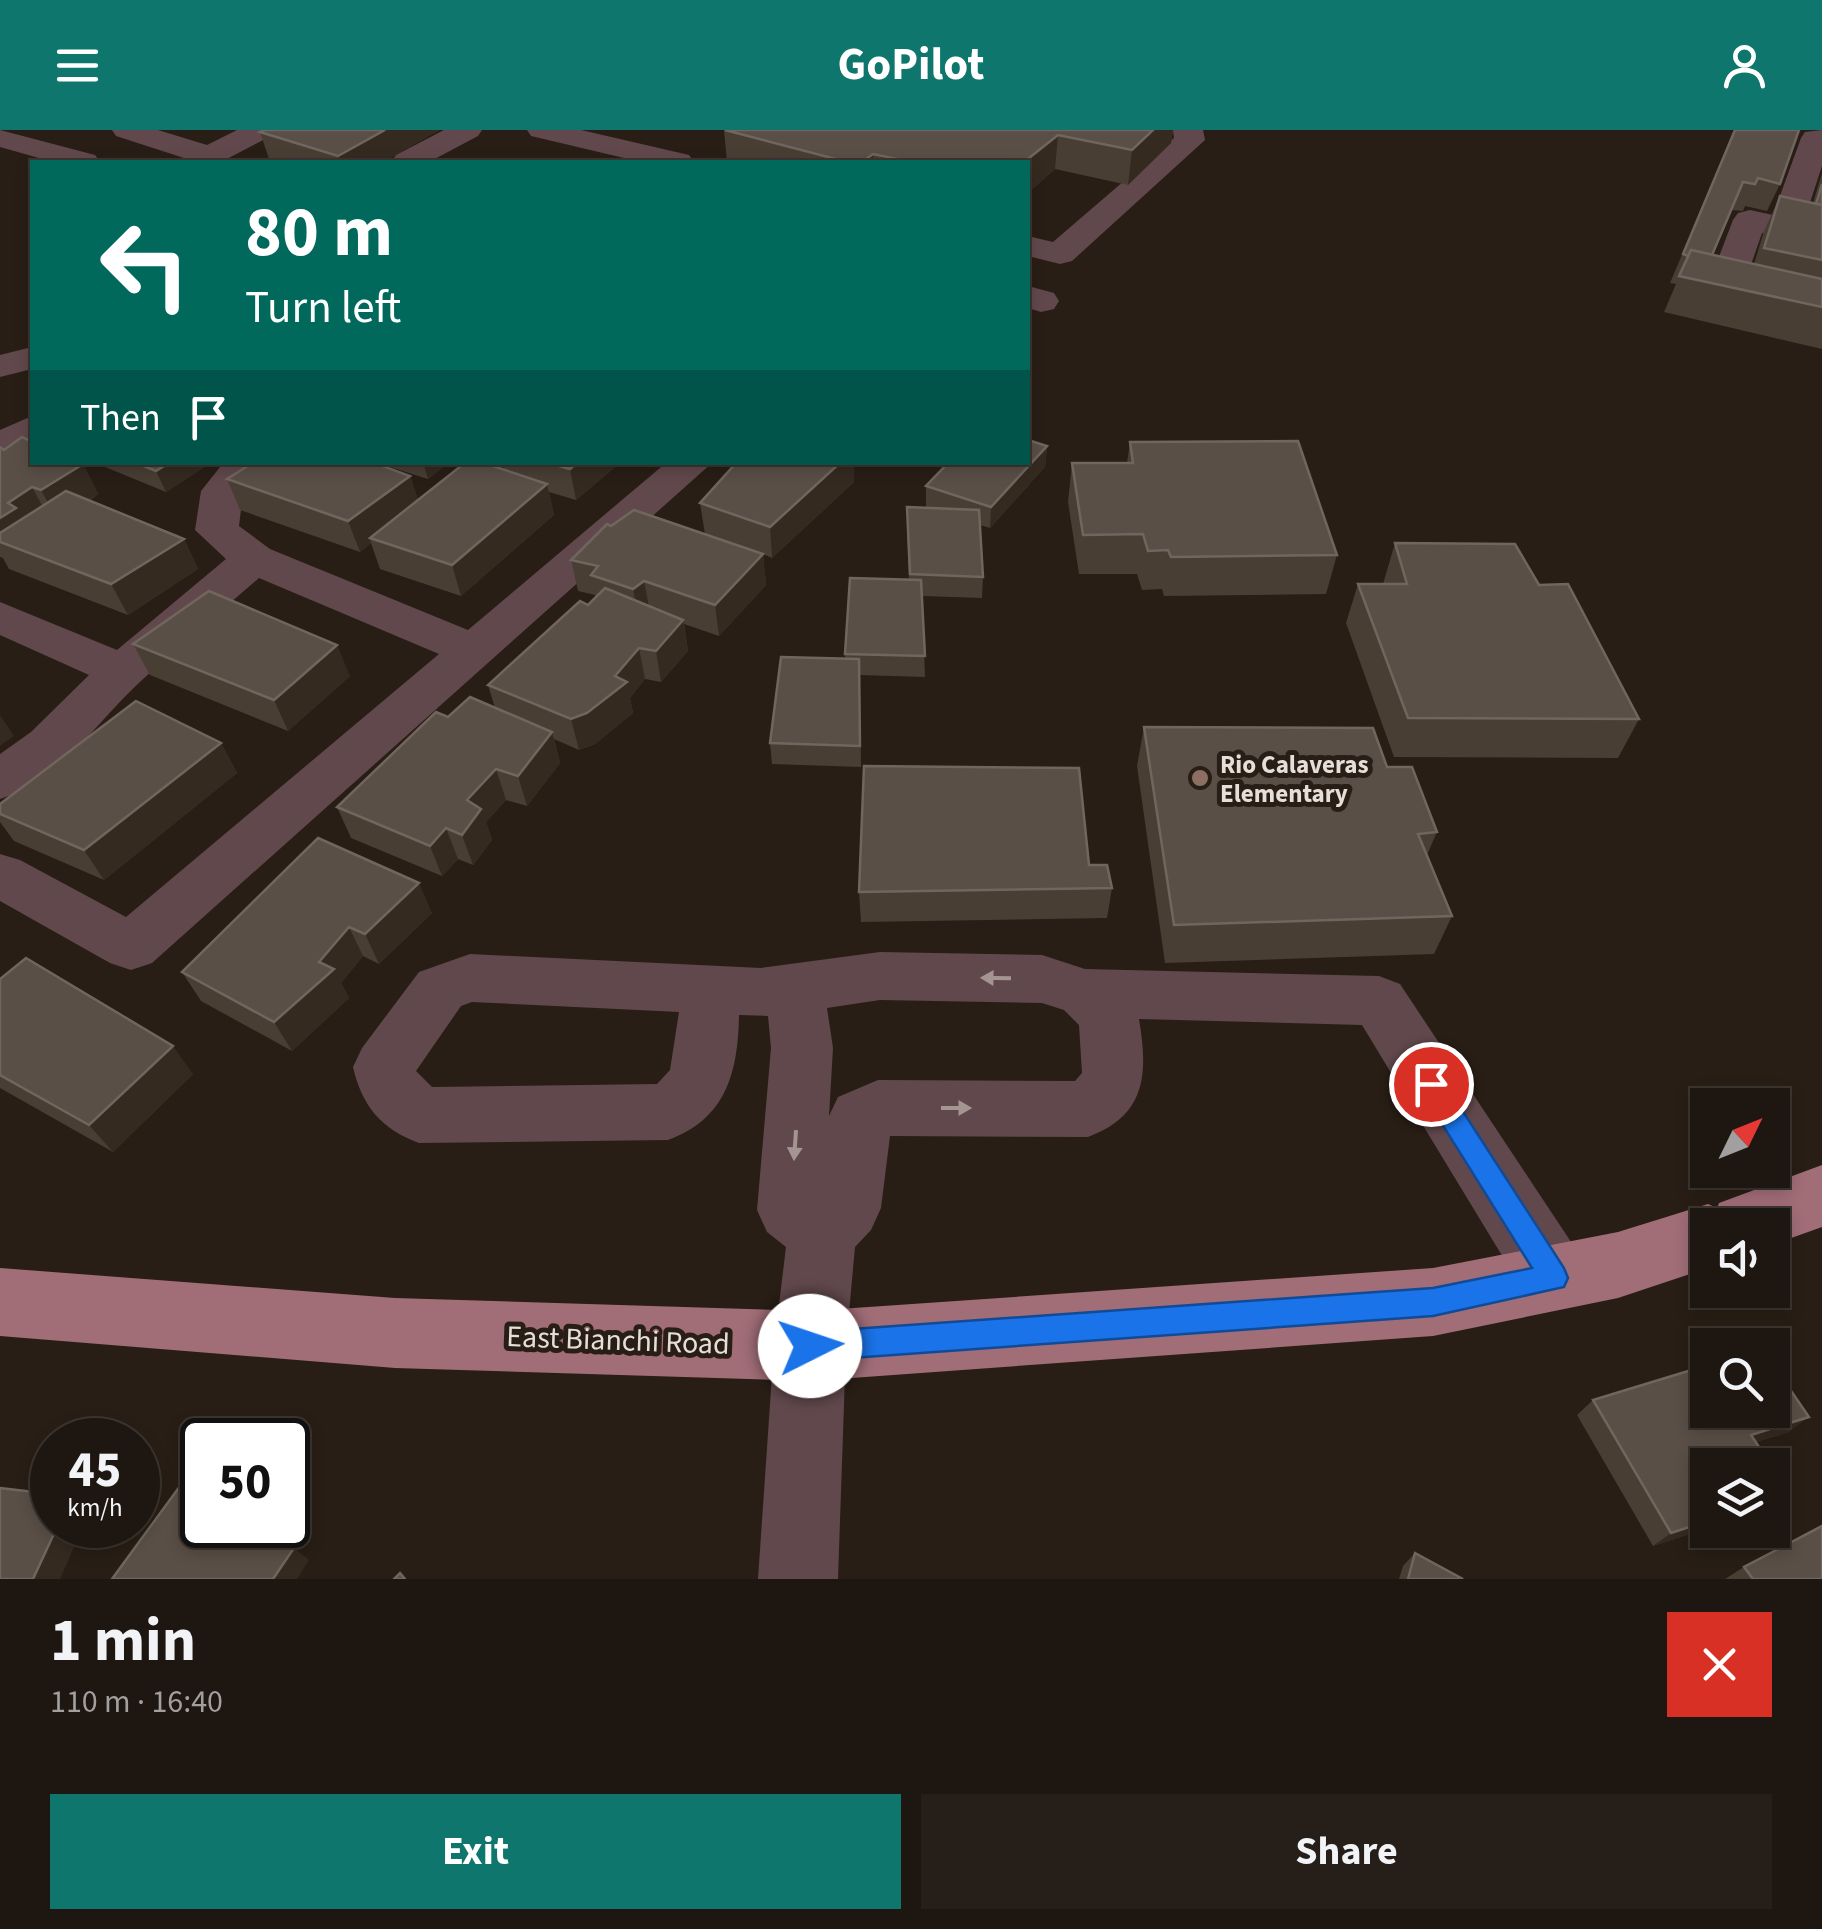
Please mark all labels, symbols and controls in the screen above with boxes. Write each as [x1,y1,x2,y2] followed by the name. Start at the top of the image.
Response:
[838,33,984,97] text: GoPilot
[50,38,105,93] icon: menu
[1717,38,1772,93] icon: person
[245,183,393,283] text: 80 m
[80,200,210,330] icon: left
[245,276,401,340] text: Turn left
[181,390,236,445] icon: arrive
[80,391,161,445] text: Then
[1220,747,1368,812] place label: Rio Calaveras Elementary
[1189,767,1211,789] marker: Rio Calaveras Elementary
[980,970,1012,986] one-way arrow
[1389,1042,1474,1127] pin
[1404,1057,1459,1112] icon: arrive
[1690,1088,1790,1188] north arrow
[1690,1088,1790,1548] map controls
[941,1101,973,1117] one-way arrow
[787,1129,803,1161] one-way arrow
[1690,1208,1790,1308] button: sound
[758,1294,862,1398] position arrow
[506,1315,730,1366] street label: East Bianchi Road
[1690,1328,1790,1428] button: search
[180,1418,310,1548] speed limit sign: 50
[69,1435,121,1506] text: 45
[1690,1448,1790,1548] button: layers
[67,1490,123,1526] text: km/h
[50,1599,196,1684] text: 1 min
[1667,1612,1772,1717] button: close
[50,1679,223,1725] text: 110 m · 16:40
[50,1794,901,1909] button: Exit
[921,1794,1772,1909] button: Share

